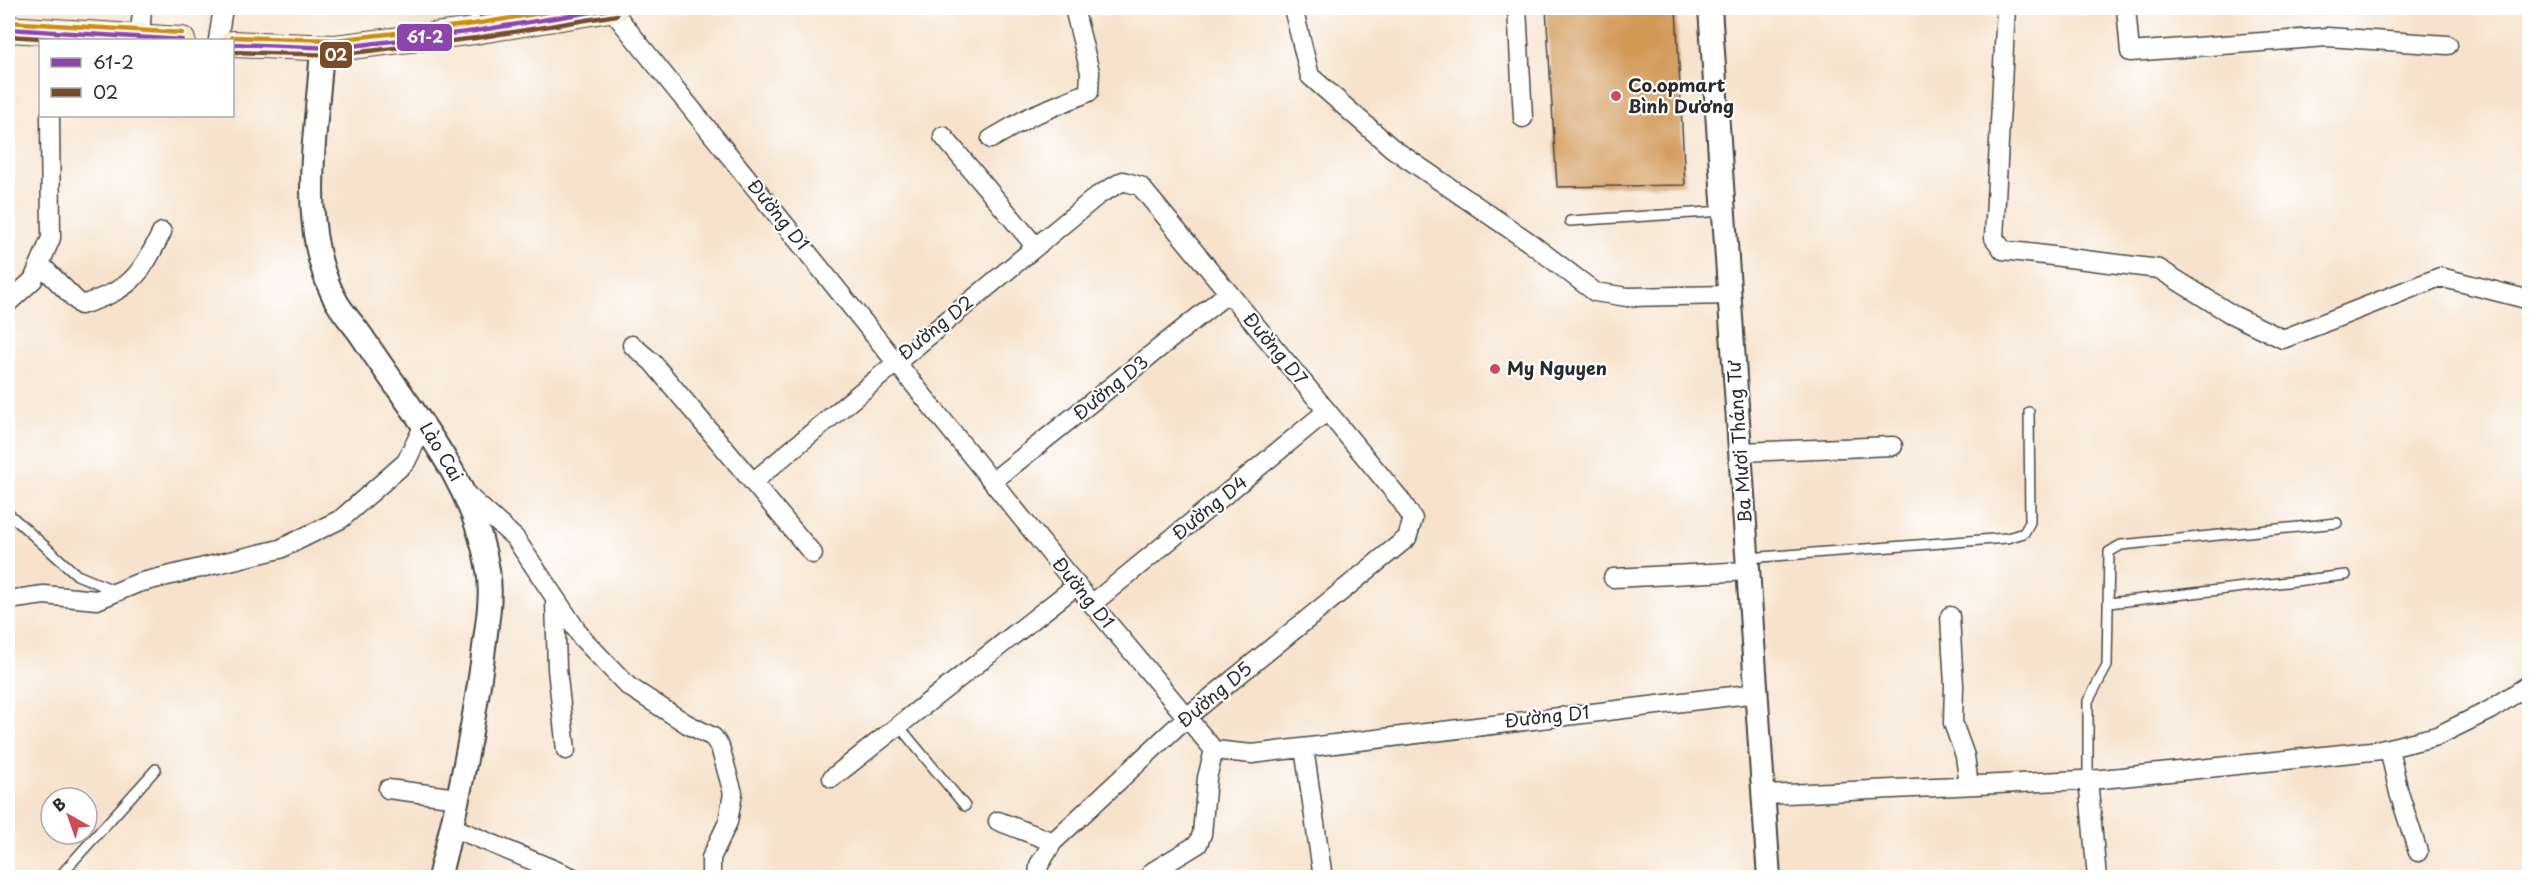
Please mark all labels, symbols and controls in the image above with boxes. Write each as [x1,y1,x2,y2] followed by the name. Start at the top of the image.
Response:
[396,23,453,52] line badge: 61-2
[407,24,443,48] text: 61-2
[39,39,234,117] legend
[319,41,353,69] line badge: 02
[325,42,347,66] text: 02
[93,48,134,75] text: 61-2
[1628,71,1734,119] place label: Co.opmart Bình Dương
[93,78,118,105] text: 02
[1609,89,1623,103] marker: Co.opmart Bình Dương
[742,173,816,256] street label: Đường D1
[892,288,979,366] street label: Đường D2
[1238,306,1315,391] street label: Đường D7
[1067,348,1154,426] street label: Đường D3
[1507,354,1607,381] place label: My Nguyen
[1719,359,1758,524] street label: Ba Mươi Tháng Tư
[1488,362,1502,376] marker: My Nguyen
[414,416,471,486] street label: Lào Cai
[1166,468,1253,546] street label: Đường D4
[1047,551,1121,634] street label: Đường D1
[1171,654,1257,733] street label: Đường D5
[1503,698,1591,733] street label: Đường D1
[39,786,99,846] north arrow
[47,791,71,816] text: B

